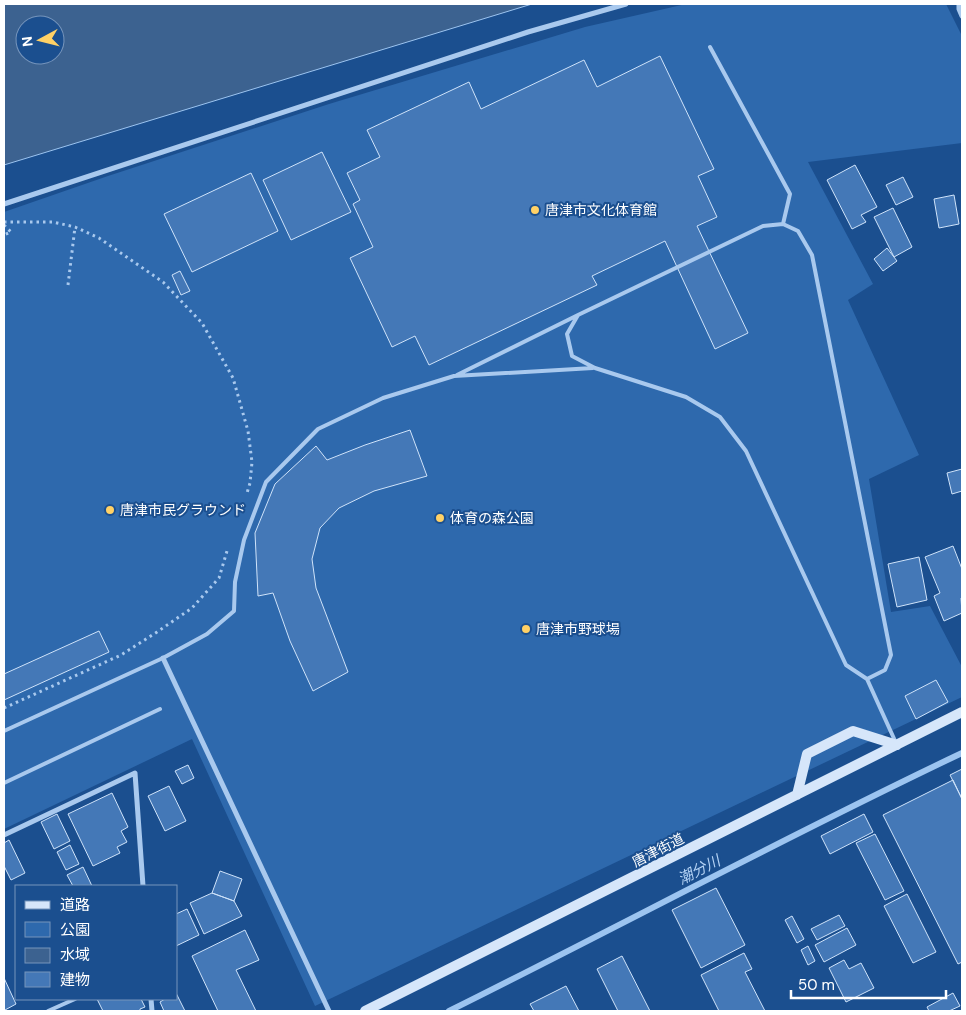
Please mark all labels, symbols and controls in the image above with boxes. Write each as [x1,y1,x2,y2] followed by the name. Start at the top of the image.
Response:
[15,15,65,65] north arrow
[18,35,37,48] text: N
[545,201,657,219] place label: 唐津市文化体育館
[529,204,541,216] marker: 唐津市文化体育館
[120,501,246,519] place label: 唐津市民グラウンド
[104,504,116,516] marker: 唐津市民グラウンド
[450,509,534,527] place label: 体育の森公園
[434,512,446,524] marker: 体育の森公園
[536,620,620,638] place label: 唐津市野球場
[520,623,532,635] marker: 唐津市野球場
[629,829,687,871] street label: 唐津街道
[674,850,725,889] water label: 潮分川
[15,885,178,1000] legend
[60,895,90,915] text: 道路
[60,920,90,940] text: 公園
[60,945,90,965] text: 水域
[791,968,946,1000] scale bar
[60,970,90,990] text: 建物
[798,975,835,995] text: 50 m

